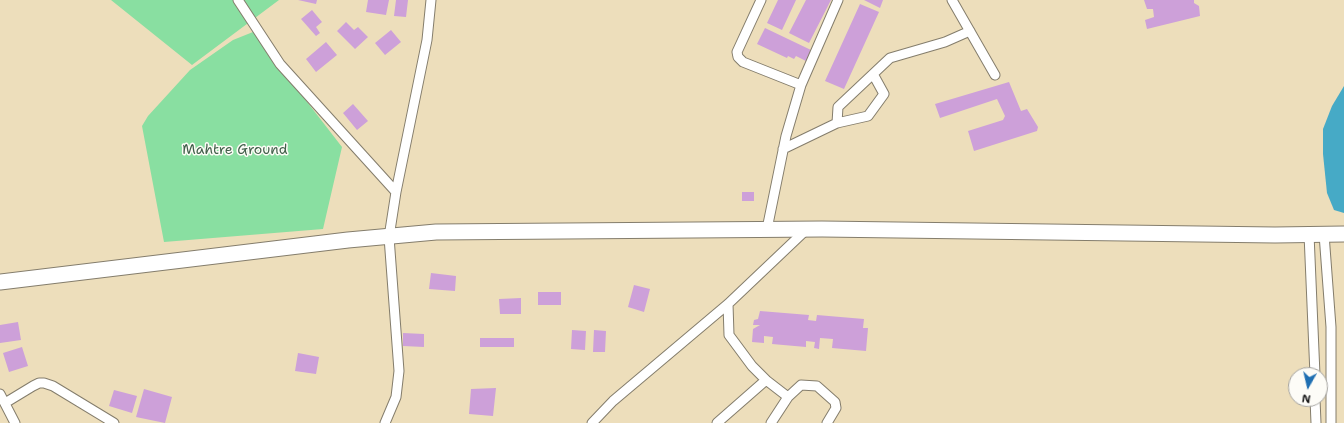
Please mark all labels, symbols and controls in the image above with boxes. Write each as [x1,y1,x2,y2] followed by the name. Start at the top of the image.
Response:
[182,142,288,158] park label: Mahtre Ground
[1288,367,1328,407] north arrow
[1301,390,1312,406] text: N

